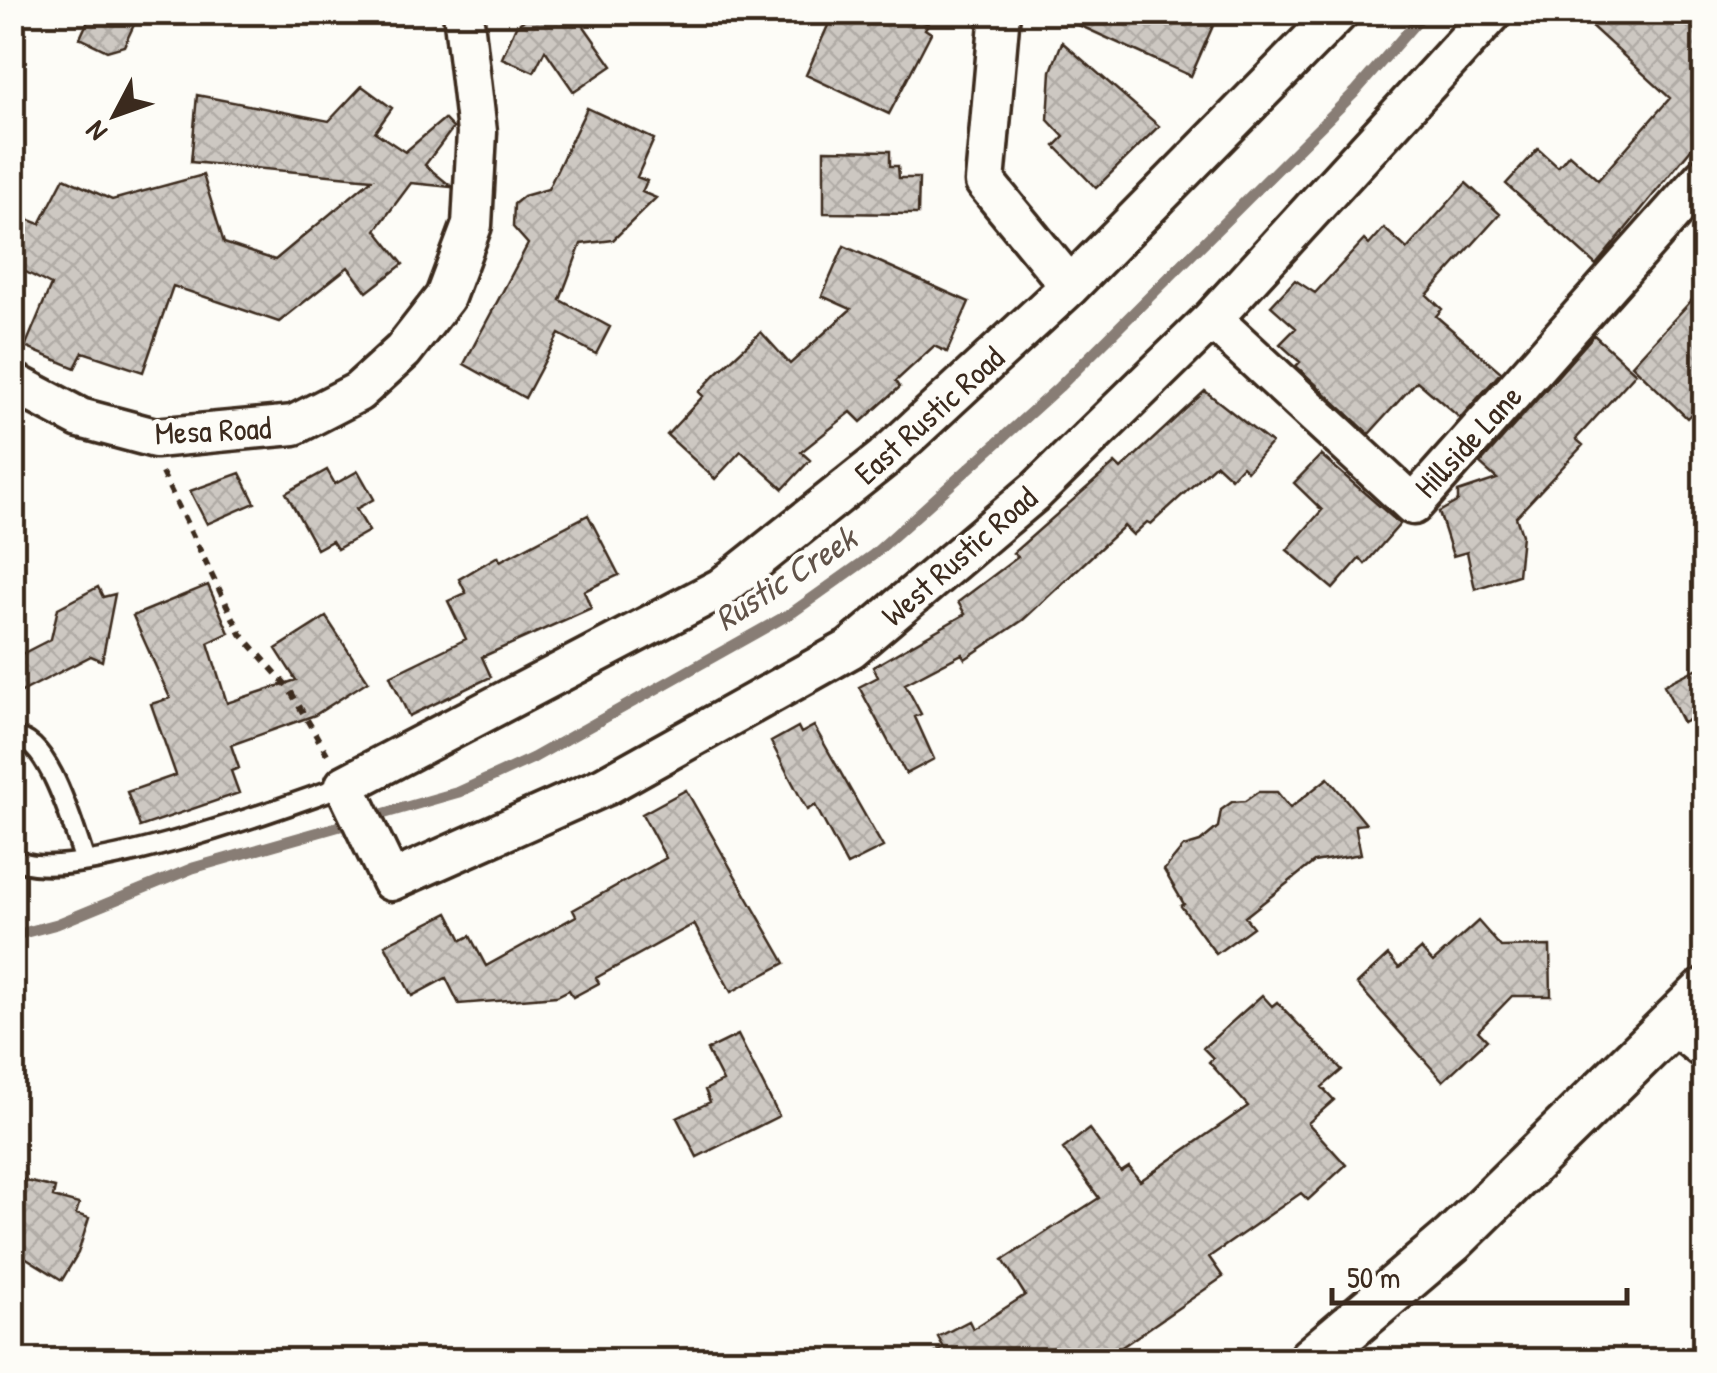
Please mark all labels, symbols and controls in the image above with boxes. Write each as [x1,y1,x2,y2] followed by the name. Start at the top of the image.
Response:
[65,65,165,165] north arrow
[77,113,115,149] text: N
[845,336,1013,494] street label: East Rustic Road
[1405,375,1532,507] street label: Hillside Lane
[154,405,272,455] street label: Mesa Road
[872,476,1046,636] street label: West Rustic Road
[705,513,868,641] water label: Rustic Creek
[1332,1243,1627,1305] scale bar
[1347,1257,1400,1297] text: 50 m

